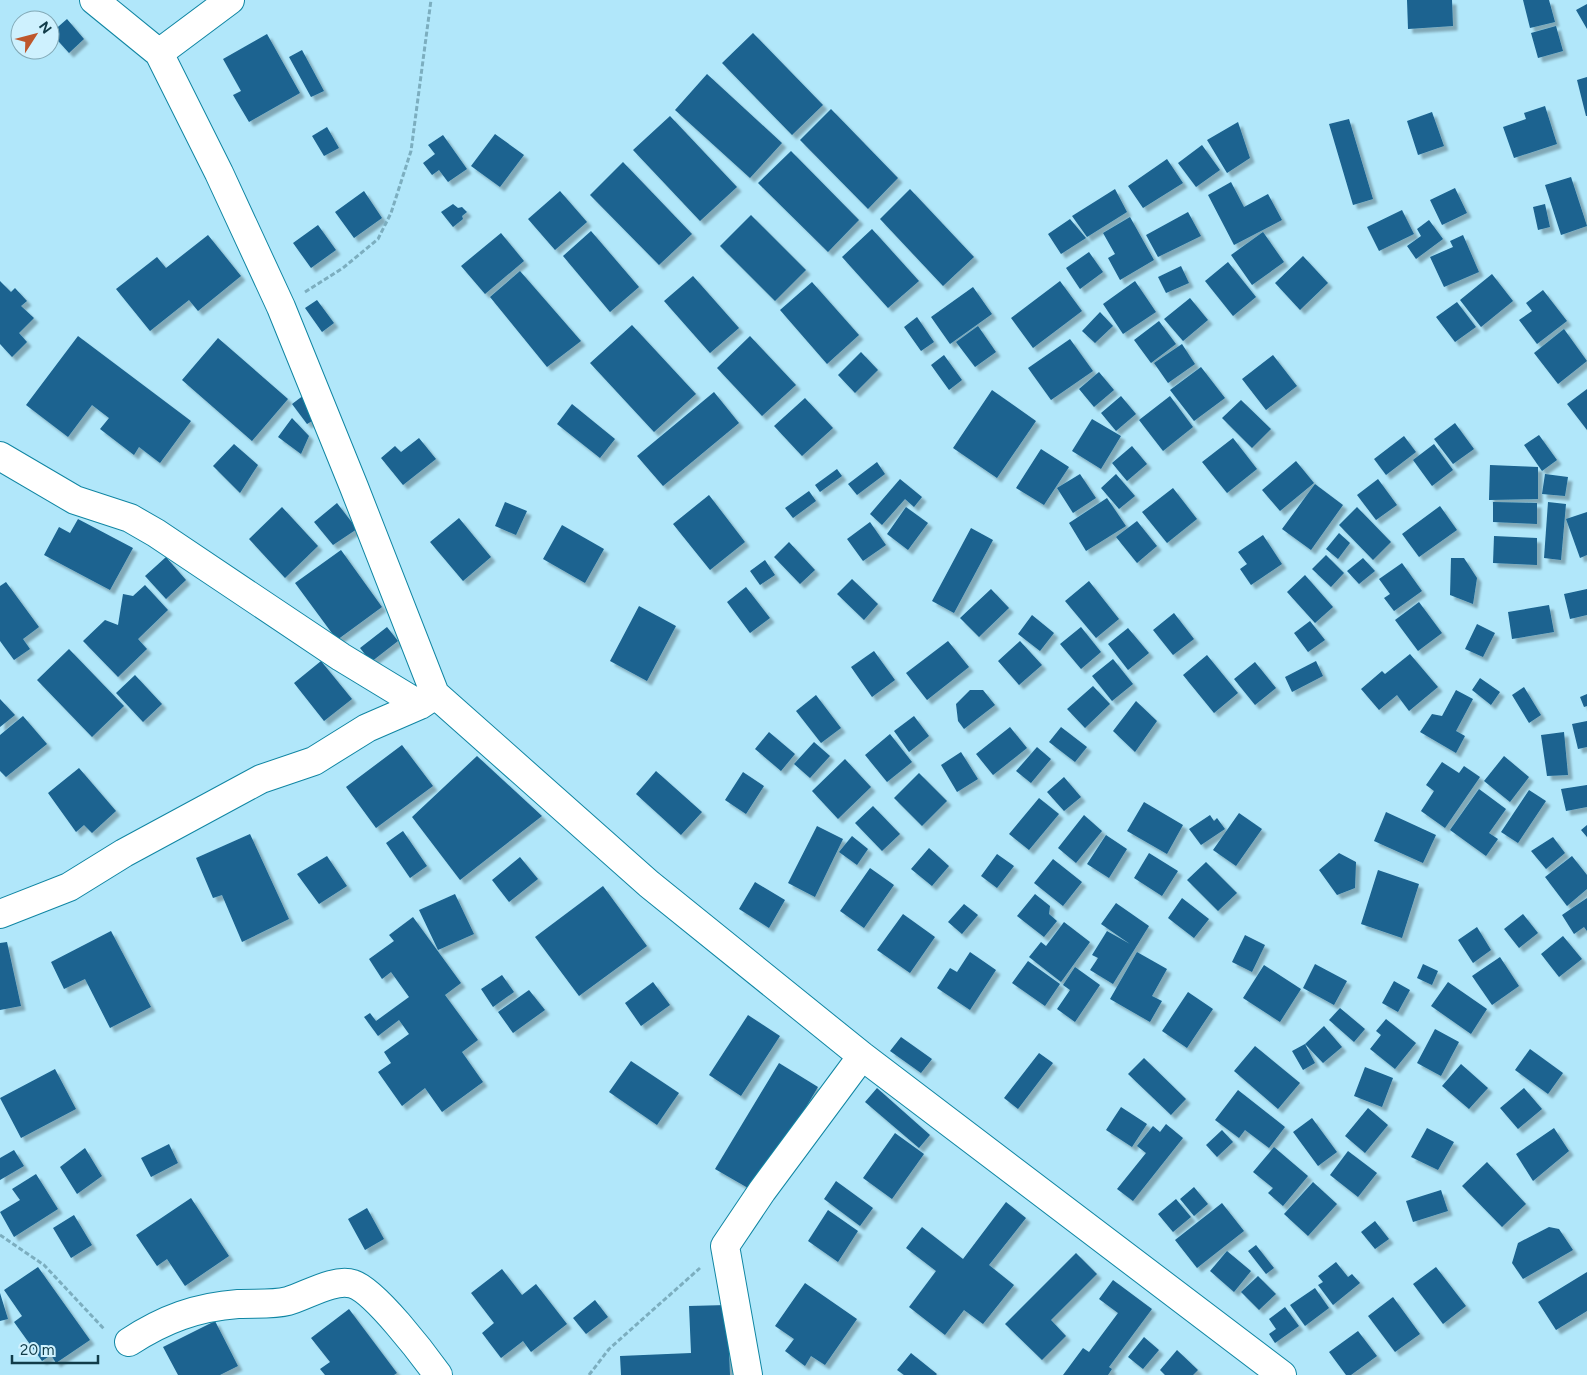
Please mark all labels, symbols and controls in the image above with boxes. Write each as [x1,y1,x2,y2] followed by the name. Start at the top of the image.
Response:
[10,10,60,60] north arrow
[35,18,55,37] text: N
[12,1332,99,1364] scale bar
[20,1341,54,1359] text: 20 m

